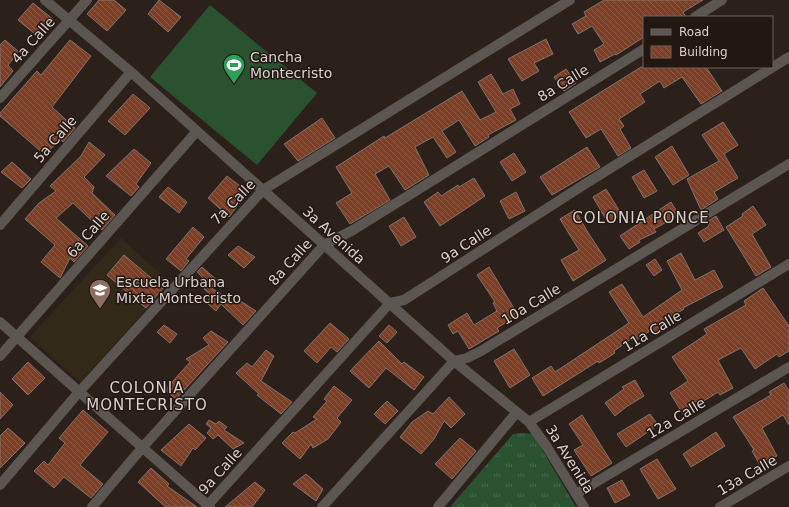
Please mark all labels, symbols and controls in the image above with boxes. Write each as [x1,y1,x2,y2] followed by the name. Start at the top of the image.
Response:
[8,14,58,66] street label: 4a Calle
[643,16,773,68] legend
[679,25,709,39] text: Road
[679,45,728,59] text: Building
[250,49,332,81] place label: Cancha Montecristo
[221,52,247,85] sports icon: Cancha Montecristo
[535,61,591,105] street label: 8a Calle
[30,112,80,166] street label: 5a Calle
[208,176,258,228] street label: 7a Calle
[300,203,368,267] street label: 3a Avenida
[63,207,113,261] street label: 6a Calle
[572,209,710,227] district label: COLONIA PONCE
[438,222,494,266] street label: 9a Calle
[265,236,315,288] street label: 8a Calle
[116,274,241,306] place label: Escuela Urbana Mixta Montecristo
[87,277,113,310] school or university icon: Escuela Urbana Mixta Montecristo
[499,280,563,328] street label: 10a Calle
[620,307,684,355] street label: 11a Calle
[86,379,208,414] district label: COLONIA MONTECRISTO
[644,394,708,442] street label: 12a Calle
[543,422,597,496] street label: 3a Avenida
[195,445,245,497] street label: 9a Calle
[715,452,779,498] street label: 13a Calle

